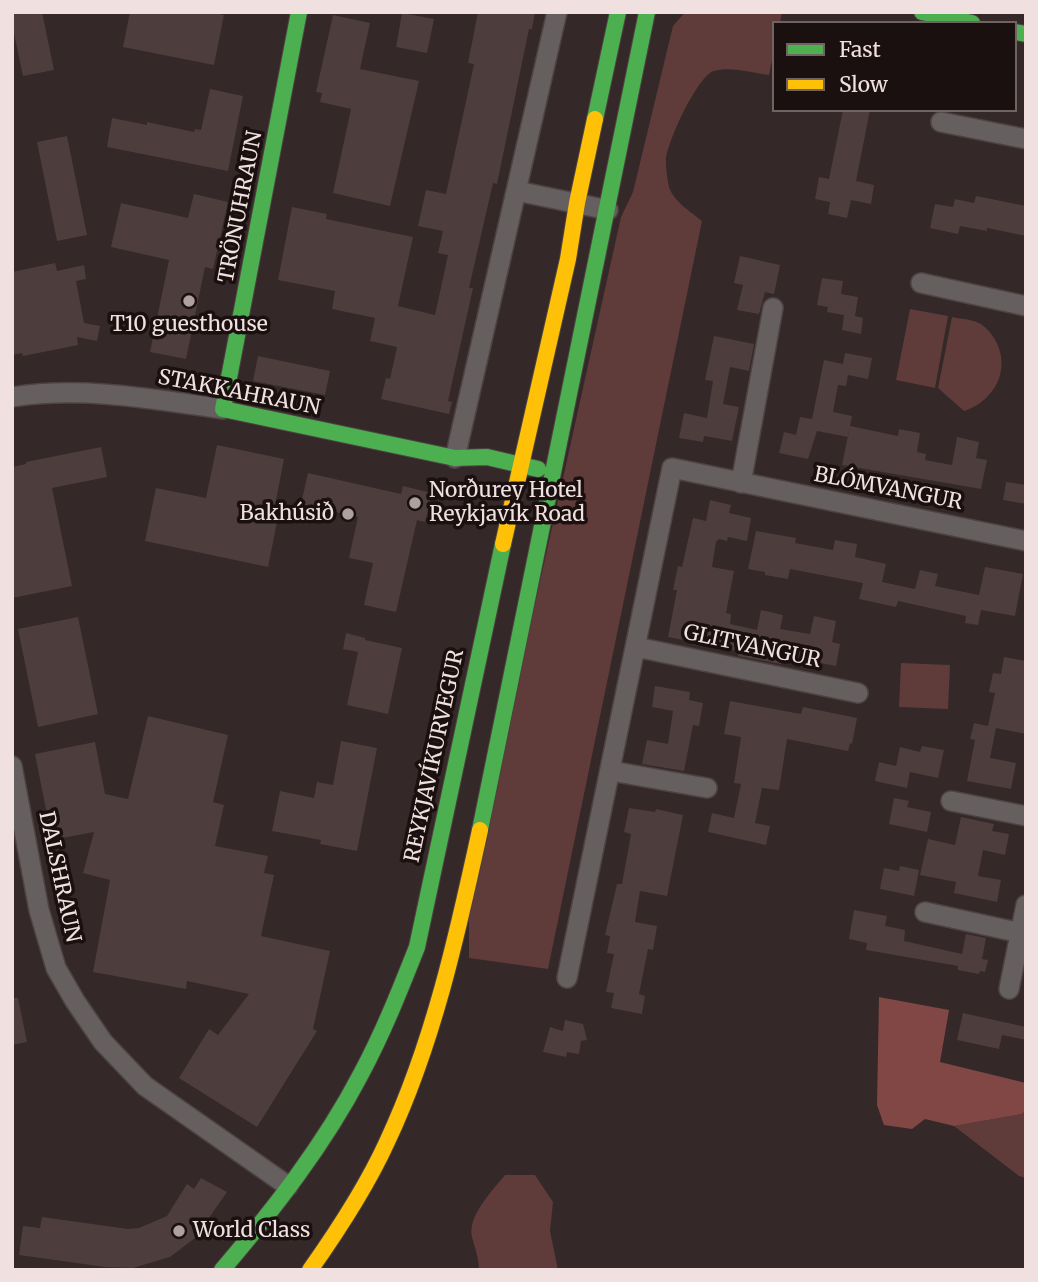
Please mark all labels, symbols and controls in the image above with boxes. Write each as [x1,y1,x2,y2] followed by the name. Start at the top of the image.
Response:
[772,21,1017,112] legend
[839,36,881,63] text: Fast
[839,71,888,98] text: Slow
[214,129,268,285] street label: TRÖNUHRAUN
[181,293,197,309] marker: T10 guesthouse
[110,312,268,338] place label: T10 guesthouse
[156,365,322,421] street label: STAKKAHRAUN
[812,462,964,516] street label: BLÓMVANGUR
[429,478,585,528] place label: Norðurey Hotel Reykjavík Road
[407,495,423,511] marker: Norðurey Hotel Reykjavík Road
[240,501,334,527] place label: Bakhúsið
[340,506,356,522] marker: Bakhúsið
[681,620,823,674] street label: GLITVANGUR
[400,647,470,865] street label: REYKJAVÍKURVEGUR
[33,809,85,945] street label: DALSHRAUN
[193,1218,310,1244] place label: World Class
[171,1223,187,1239] marker: World Class

